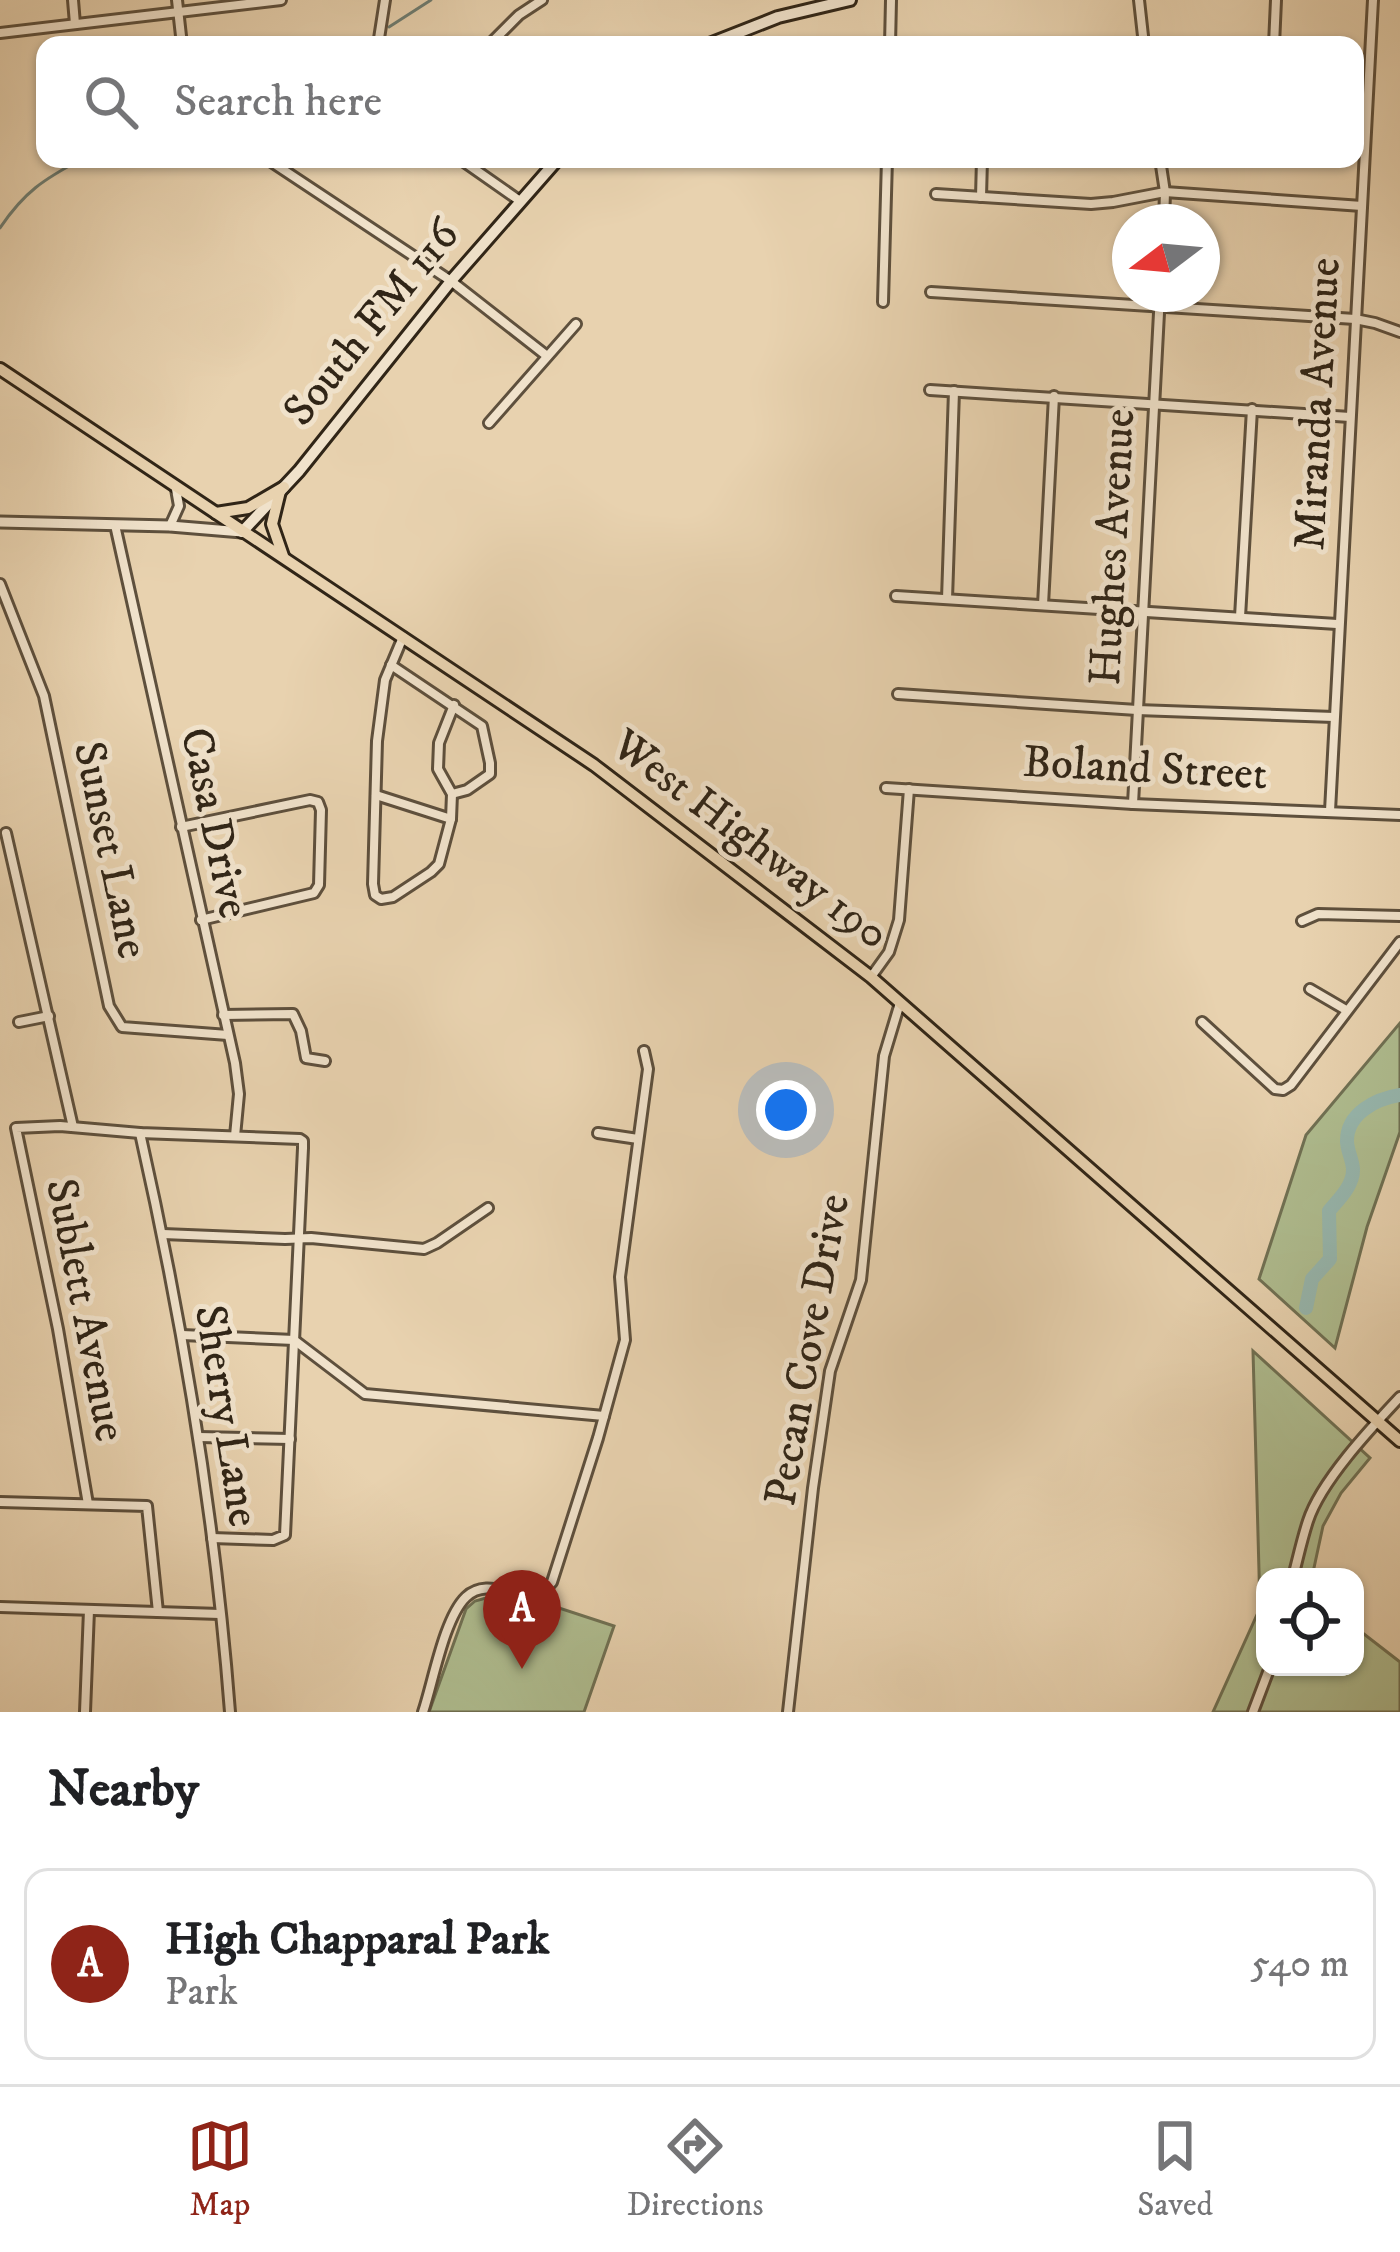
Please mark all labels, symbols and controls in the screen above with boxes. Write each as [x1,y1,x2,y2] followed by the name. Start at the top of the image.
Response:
[36,36,1364,168] search box
[78,69,144,135] icon: search
[174,74,382,130] text: Search here
[1112,204,1220,312] north arrow
[272,207,473,438] street label: South FM 116
[1282,256,1354,552] street label: Miranda Avenue
[1078,407,1148,687] street label: Hughes Avenue
[599,717,900,963] street label: West Highway 190
[167,723,261,923] street label: Casa Drive
[1021,735,1269,803] street label: Boland Street
[60,737,160,963] street label: Sunset Lane
[756,1080,816,1140] your location
[32,1174,138,1446] street label: Sublett Avenue
[753,1190,863,1510] street label: Pecan Cove Drive
[181,1301,271,1531] street label: Sherry Lane
[1256,1568,1364,1676] map controls
[1256,1568,1364,1676] button: locate
[483,1570,561,1669] pin: A
[48,1758,199,1822] text: Nearby
[165,1912,550,1968] text: High Chapparal Park
[78,1940,102,1989] text: A
[1251,1940,1349,1989] text: 540 m
[165,1968,238,2017] text: Park
[187,2113,253,2226] tab: Map
[627,2113,763,2226] tab: Directions
[1137,2113,1213,2226] tab: Saved

